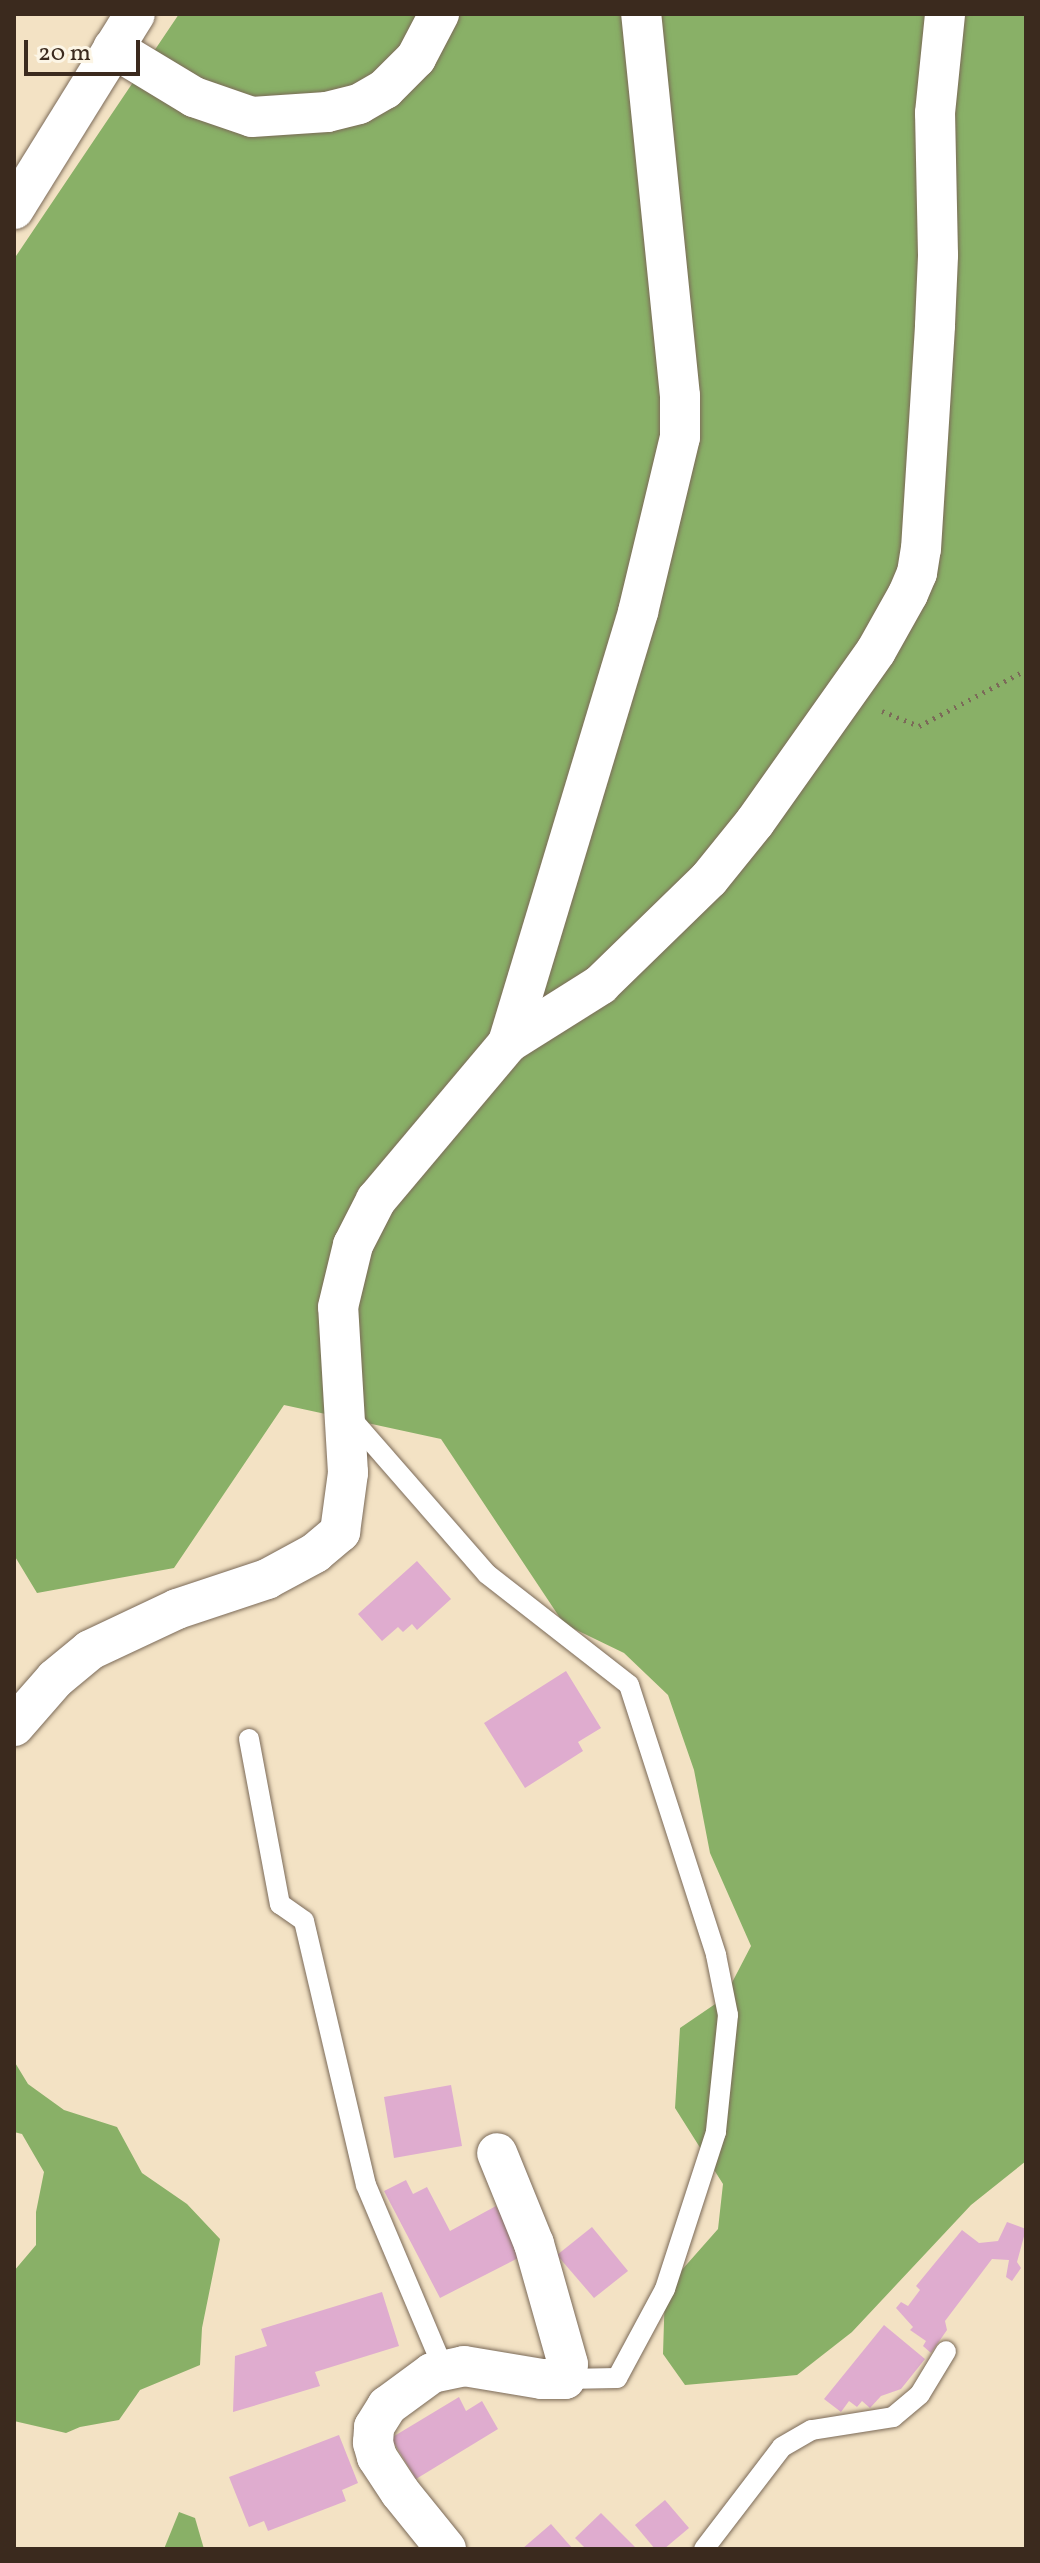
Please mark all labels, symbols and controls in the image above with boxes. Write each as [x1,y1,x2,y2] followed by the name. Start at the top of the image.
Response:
[28,24,144,74] scale bar
[38,37,91,71] text: 20 m

